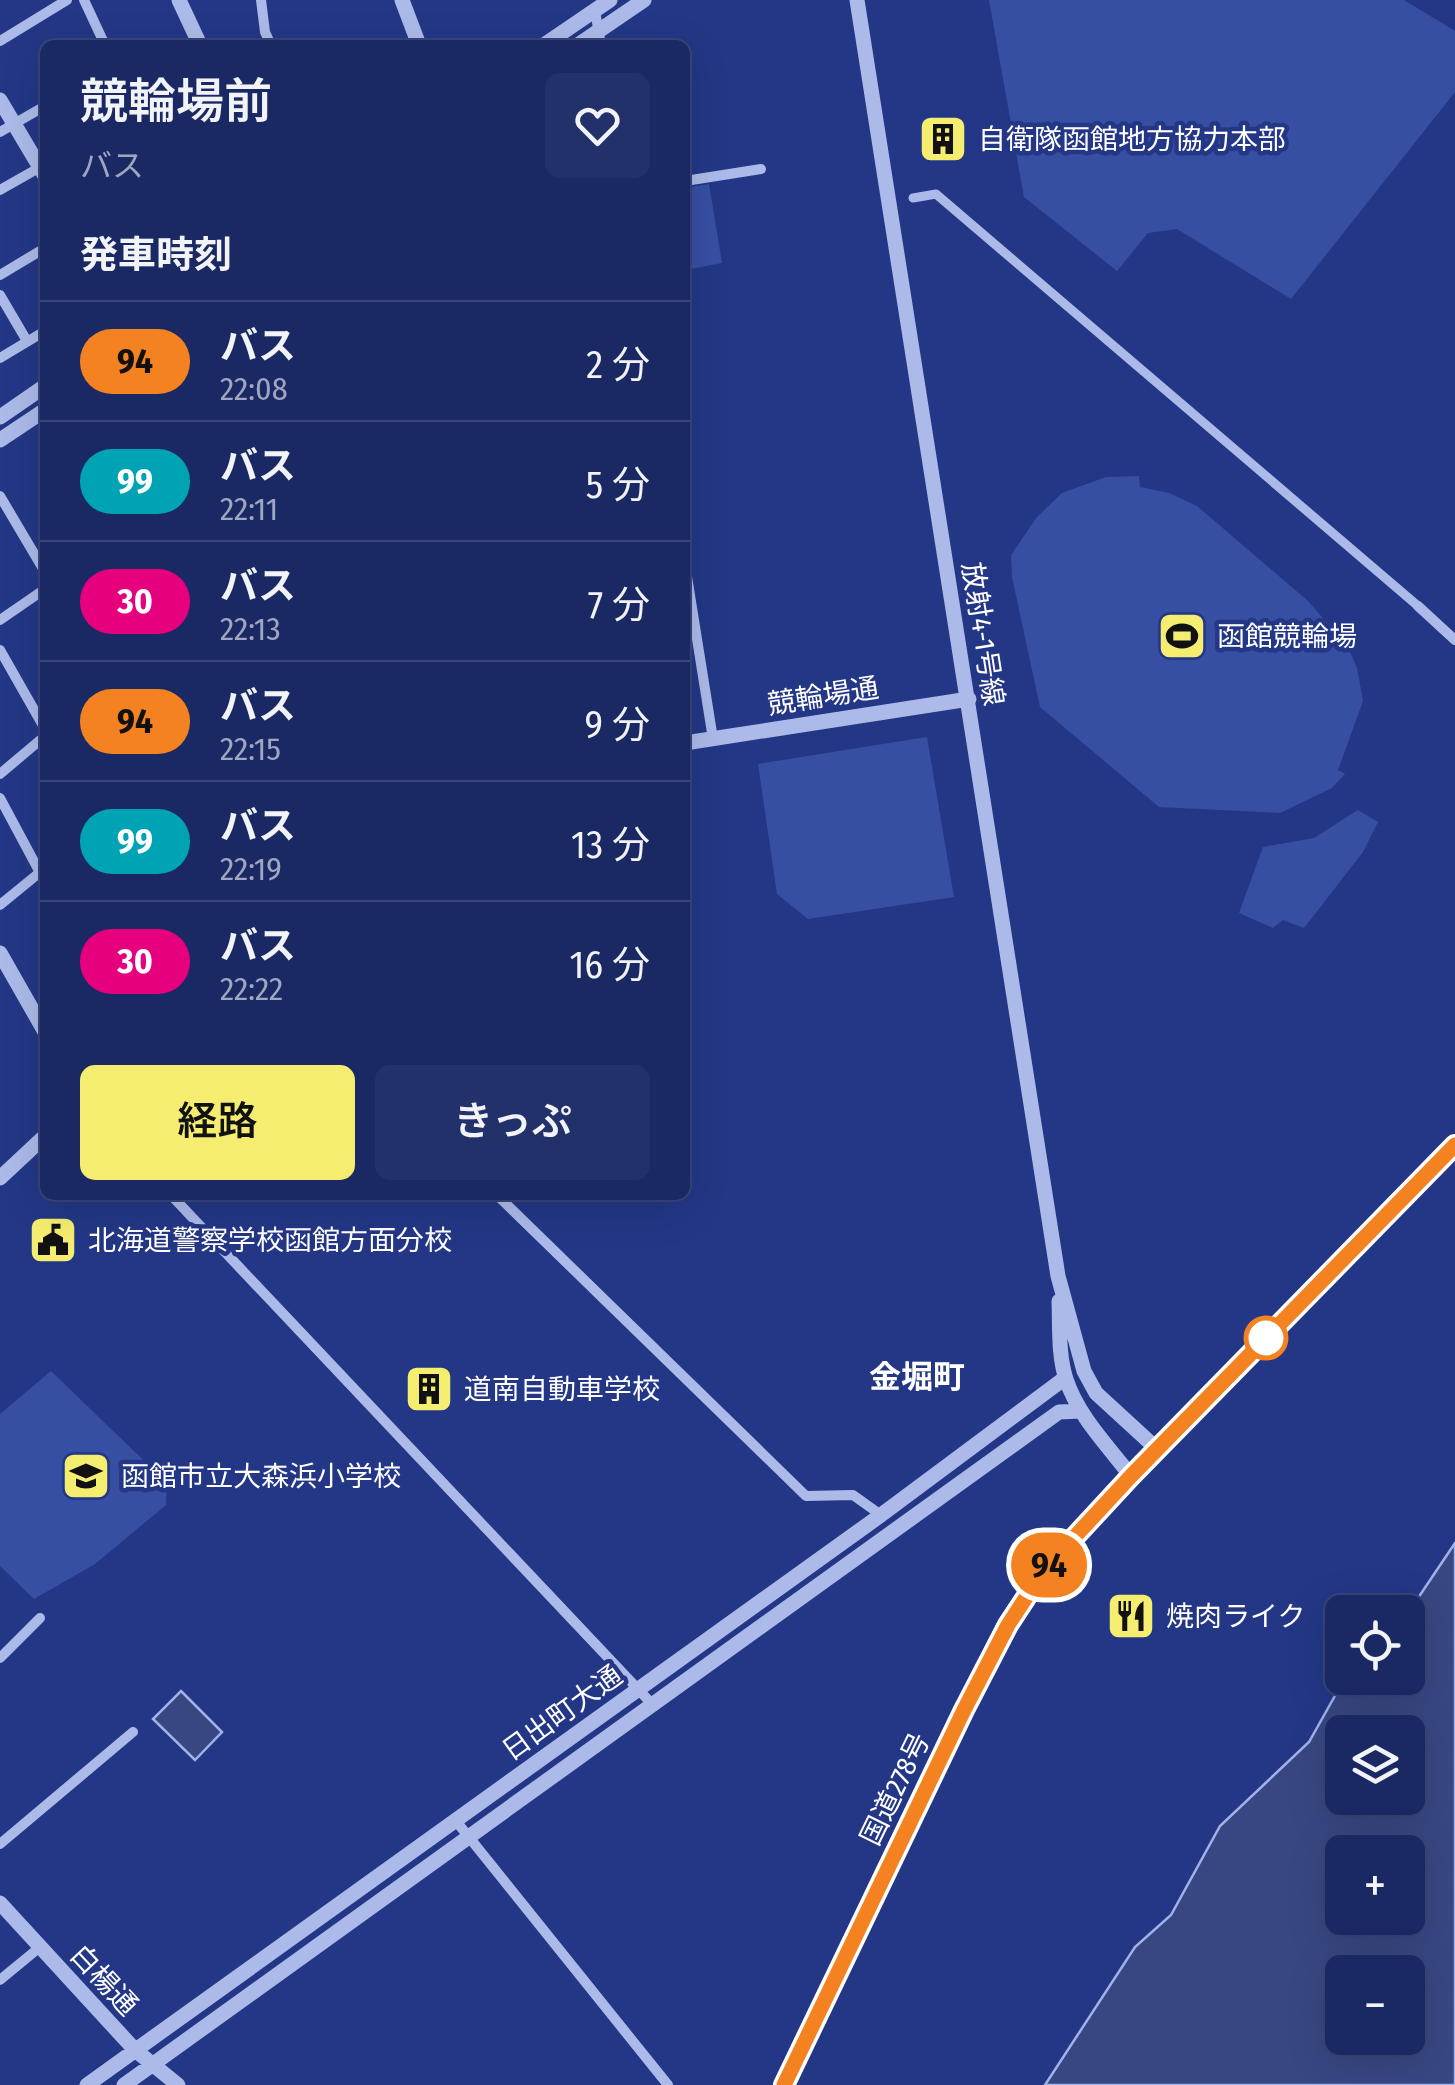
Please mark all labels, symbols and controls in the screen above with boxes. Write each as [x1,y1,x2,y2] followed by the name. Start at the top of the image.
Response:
[80,73,272,131] text: 競輪場前
[545,73,650,178] button: heart
[917,113,969,165] building icon: 自衛隊函館地方協力本部
[978,123,1286,156] place label: 自衛隊函館地方協力本部
[80,147,144,185] text: バス
[80,232,232,278] text: 発車時刻
[220,323,296,369] text: バス
[117,340,153,382] text: 94
[586,342,650,388] text: 2 分
[220,370,288,408] text: 22:08
[220,443,296,489] text: バス
[117,460,153,502] text: 99
[586,462,650,508] text: 5 分
[220,490,278,528] text: 22:11
[955,560,1011,708] street label: 放射4-1号線
[220,563,296,609] text: バス
[117,580,153,622] text: 30
[588,582,650,628] text: 7 分
[220,610,281,648] text: 22:13
[1156,610,1208,662] sports icon: 函館競輪場
[1217,620,1357,653] place label: 函館競輪場
[765,671,881,721] street label: 競輪場通
[220,683,296,729] text: バス
[117,700,153,742] text: 94
[585,702,650,748] text: 9 分
[220,730,281,768] text: 22:15
[220,803,296,849] text: バス
[117,820,153,862] text: 99
[571,822,650,868] text: 13 分
[220,850,282,888] text: 22:19
[220,923,296,969] text: バス
[117,940,153,982] text: 30
[569,942,650,988] text: 16 分
[220,970,283,1008] text: 22:22
[80,1065,355,1180] button: 経路
[375,1065,650,1180] button: きっぷ
[27,1214,79,1266] public building icon: 北海道警察学校函館方面分校
[88,1224,452,1257] place label: 北海道警察学校函館方面分校
[1245,1317,1287,1359] unlabelled marker
[869,1358,965,1396] district label: 金堀町
[403,1363,455,1415] building icon: 道南自動車学校
[464,1373,660,1406] place label: 道南自動車学校
[60,1450,112,1502] school or university icon: 函館市立大森浜小学校
[121,1460,401,1493] place label: 函館市立大森浜小学校
[1004,1532,1094,1598] line badge: 94
[1031,1544,1067,1586] text: 94
[1105,1590,1157,1642] restaurant icon: 焼肉ライク
[1325,1595,1425,2055] map controls
[1325,1595,1425,1695] button: locate
[1166,1600,1305,1633] place label: 焼肉ライク
[496,1659,628,1767] street label: 日出町大通
[1325,1715,1425,1815] button: layers
[854,1727,936,1851] street label: 国道278号
[1325,1835,1425,1935] button: +
[63,1938,145,2022] street label: 白楊通
[1325,1955,1425,2055] button: −

